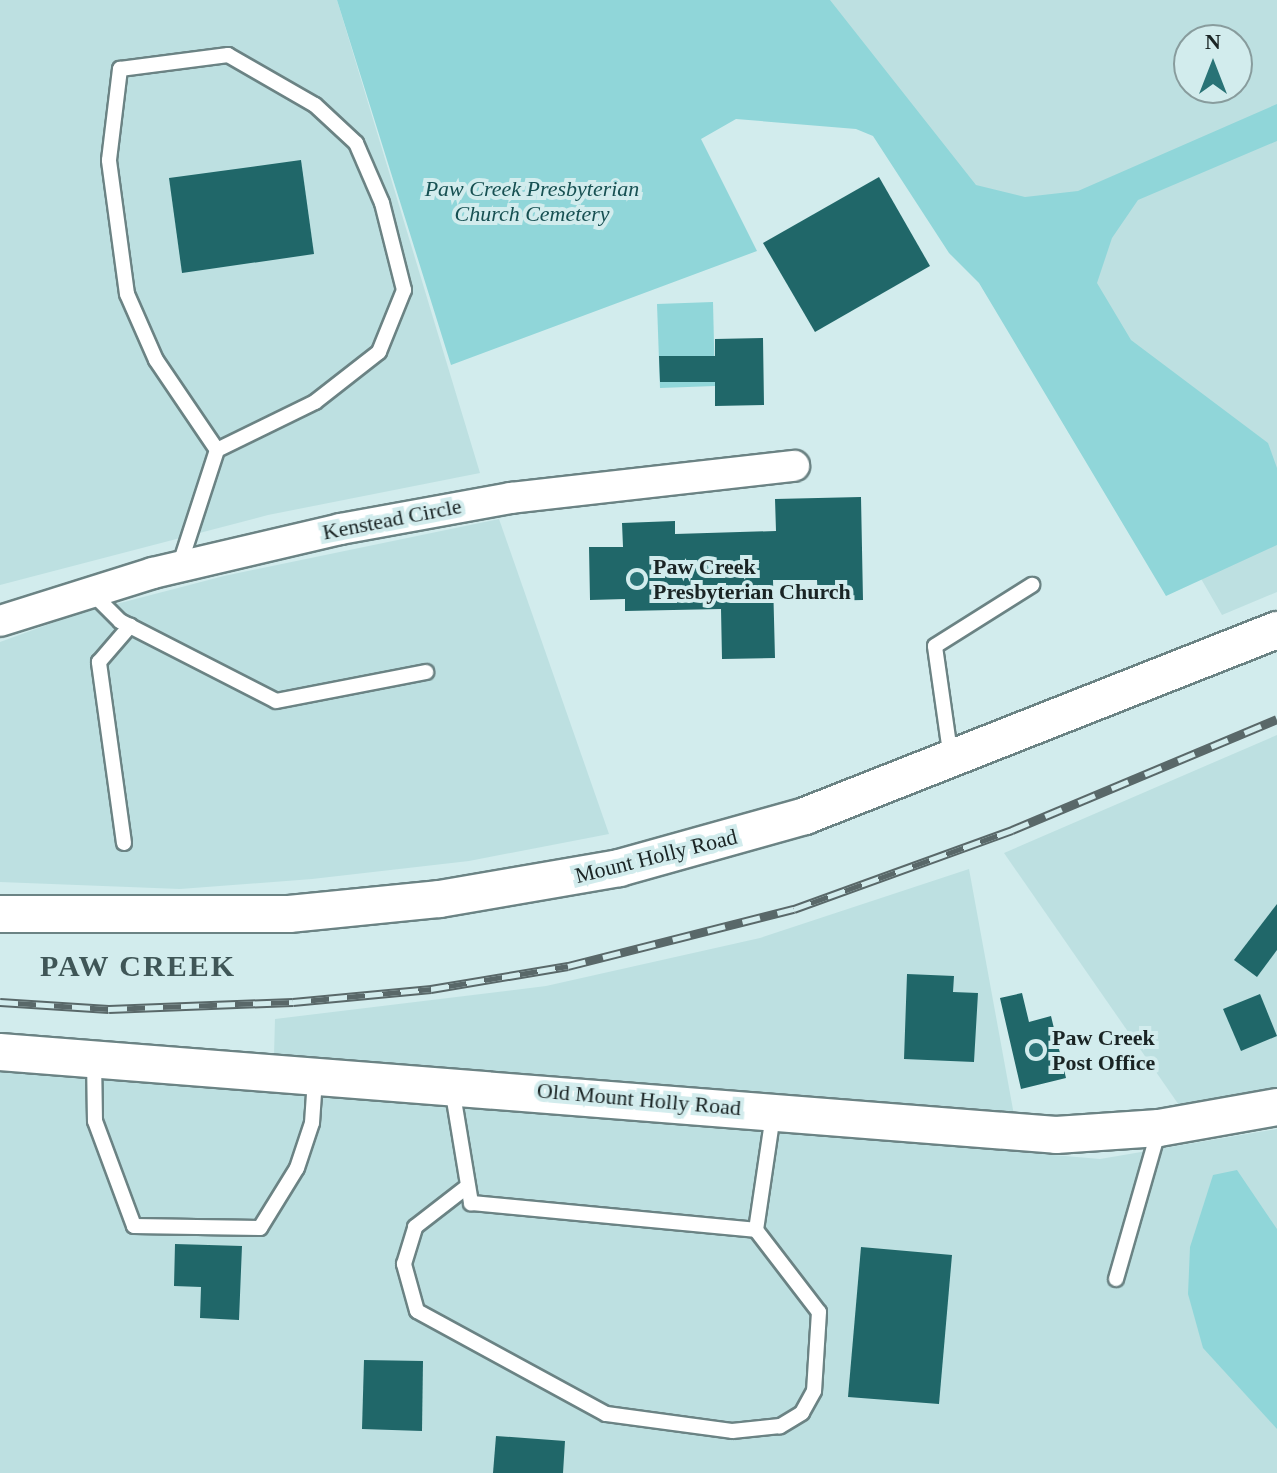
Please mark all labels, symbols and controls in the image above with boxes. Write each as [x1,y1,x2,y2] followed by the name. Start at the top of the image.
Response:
[1173,24,1253,104] north arrow
[1205,29,1221,54] text: N
[425,175,639,226] park label: Paw Creek Presbyterian Church Cemetery
[320,493,464,545] street label: Kenstead Circle
[653,553,851,604] place label: Paw Creek Presbyterian Church
[628,570,646,588] marker: Paw Creek Presbyterian Church
[572,823,740,889] street label: Mount Holly Road
[40,948,236,984] district label: PAW CREEK
[1052,1024,1155,1076] place label: Paw Creek Post Office
[1027,1041,1045,1059] marker: Paw Creek Post Office
[536,1077,742,1121] street label: Old Mount Holly Road

